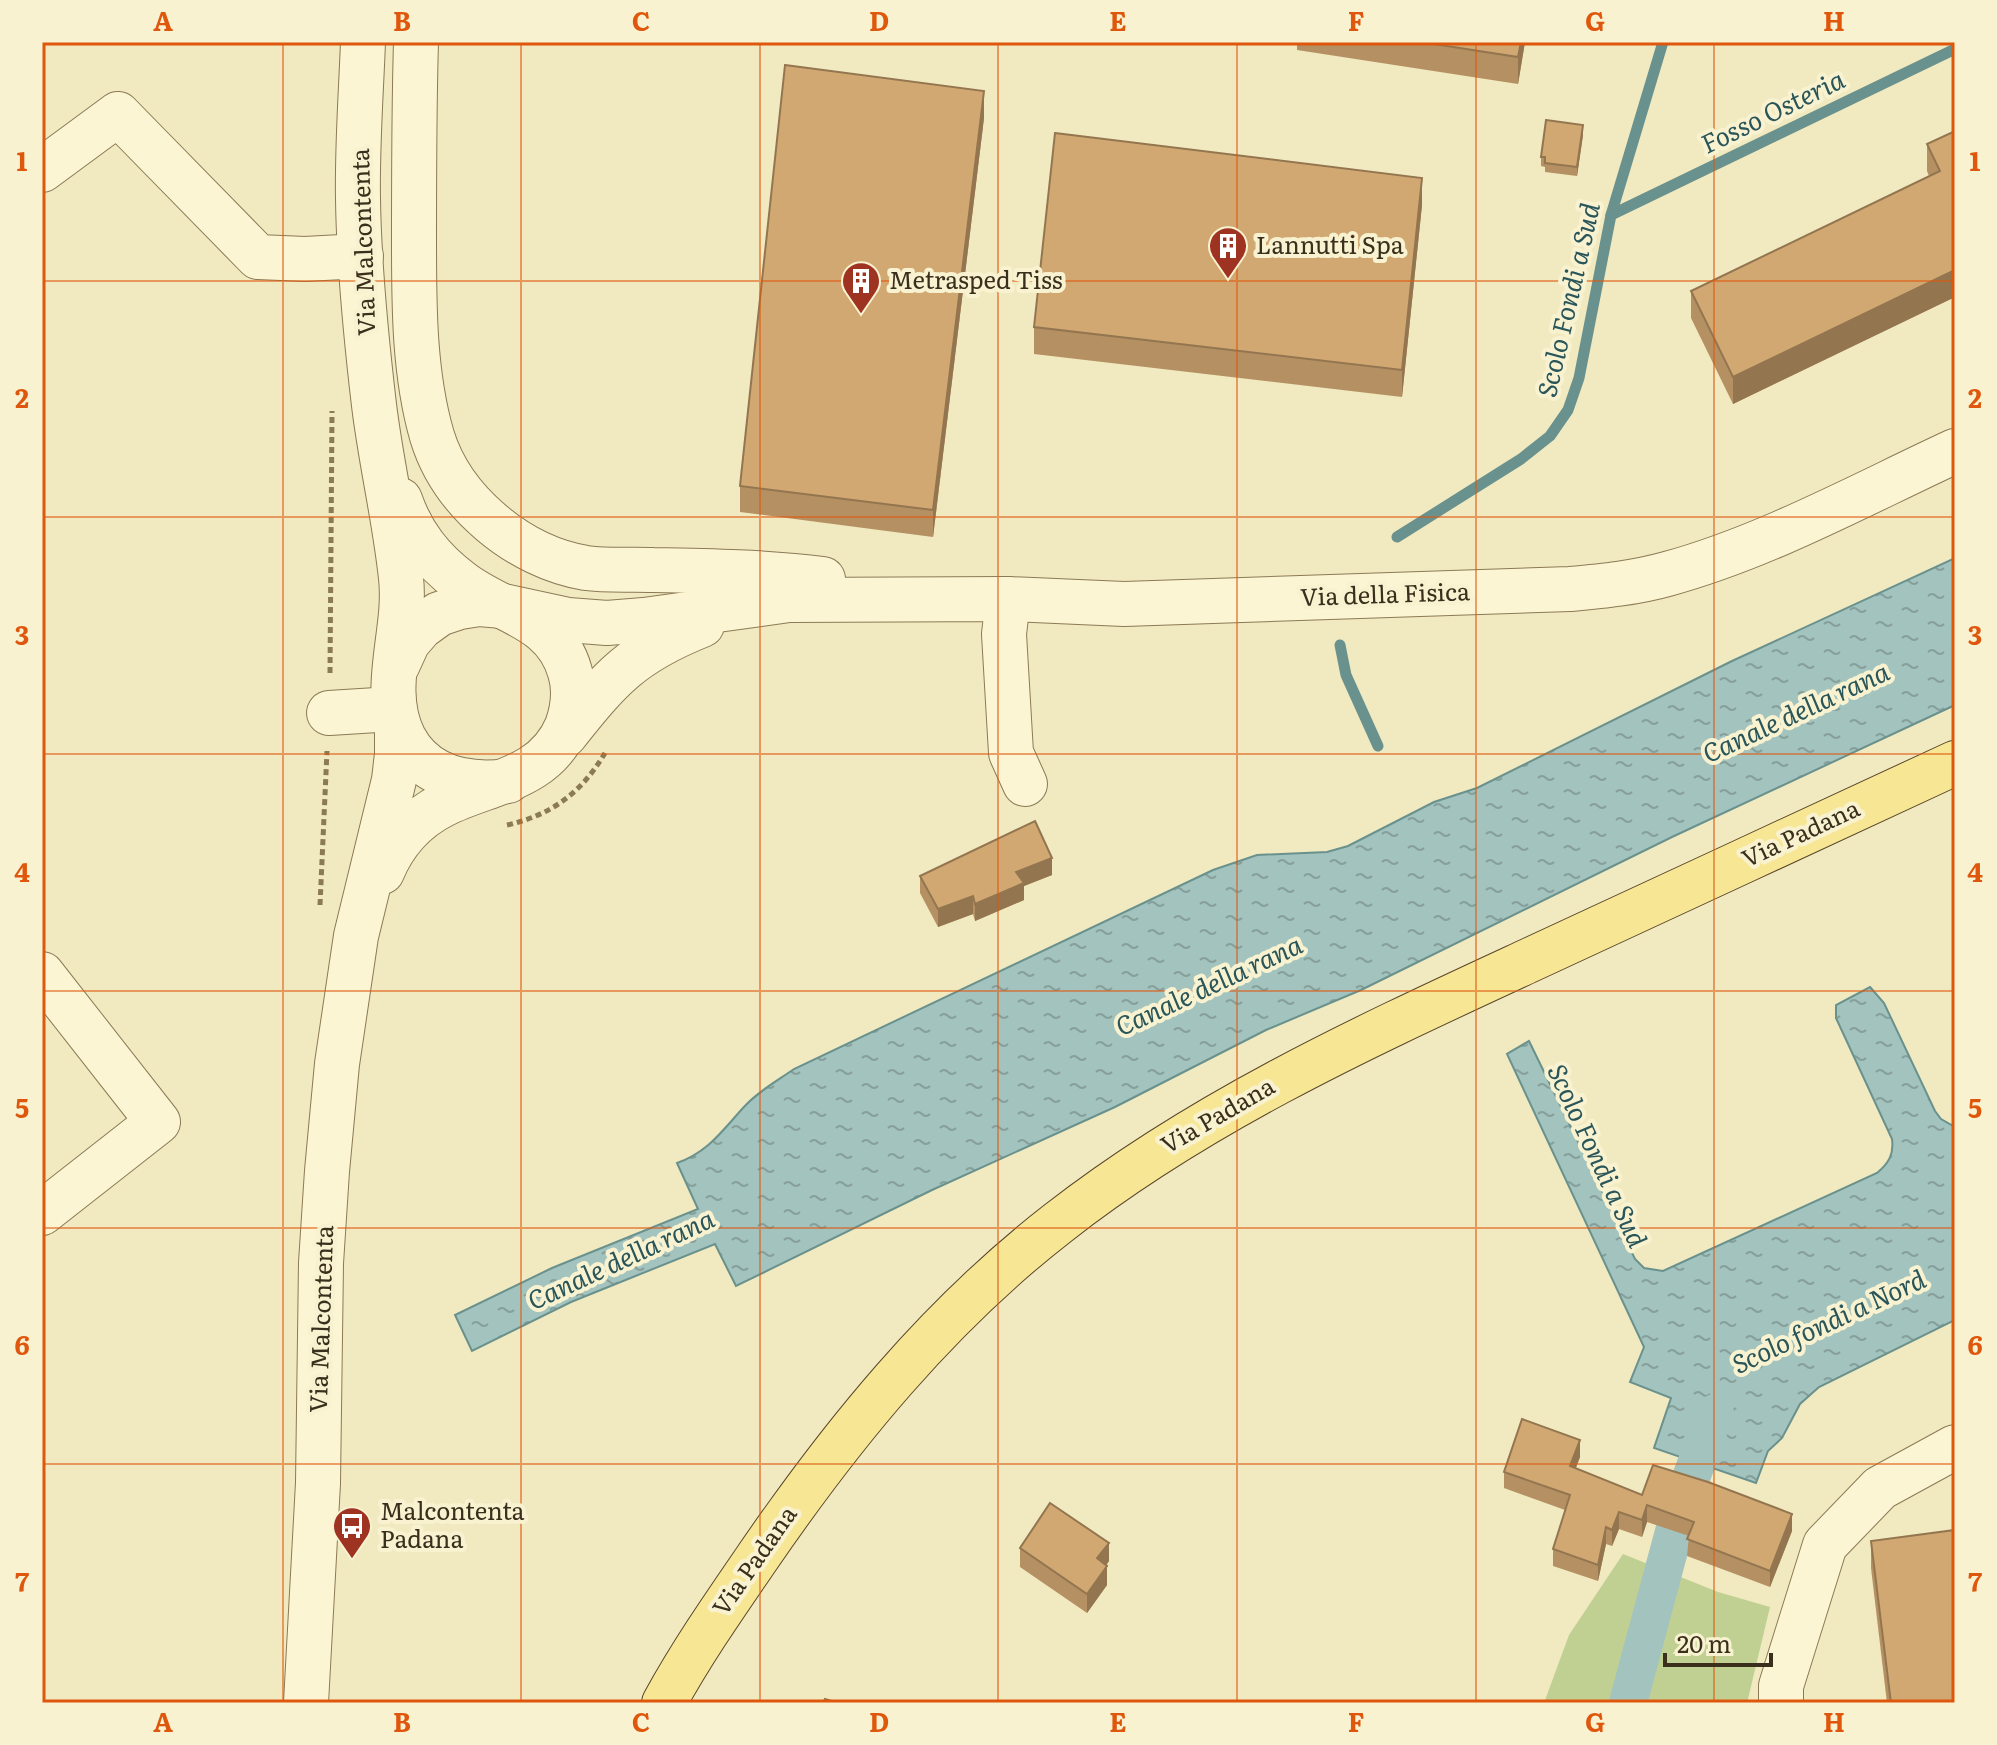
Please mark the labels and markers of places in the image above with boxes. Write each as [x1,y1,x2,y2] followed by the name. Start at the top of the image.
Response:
[1207,225,1249,280] building icon: Lannutti Spa
[1256,226,1404,261] place label: Lannutti Spa
[840,260,882,315] building icon: Metrasped Tiss
[889,261,1063,296] place label: Metrasped Tiss
[380,1492,525,1555] place label: Malcontenta Padana
[331,1505,373,1560] bus stop icon: Malcontenta Padana

